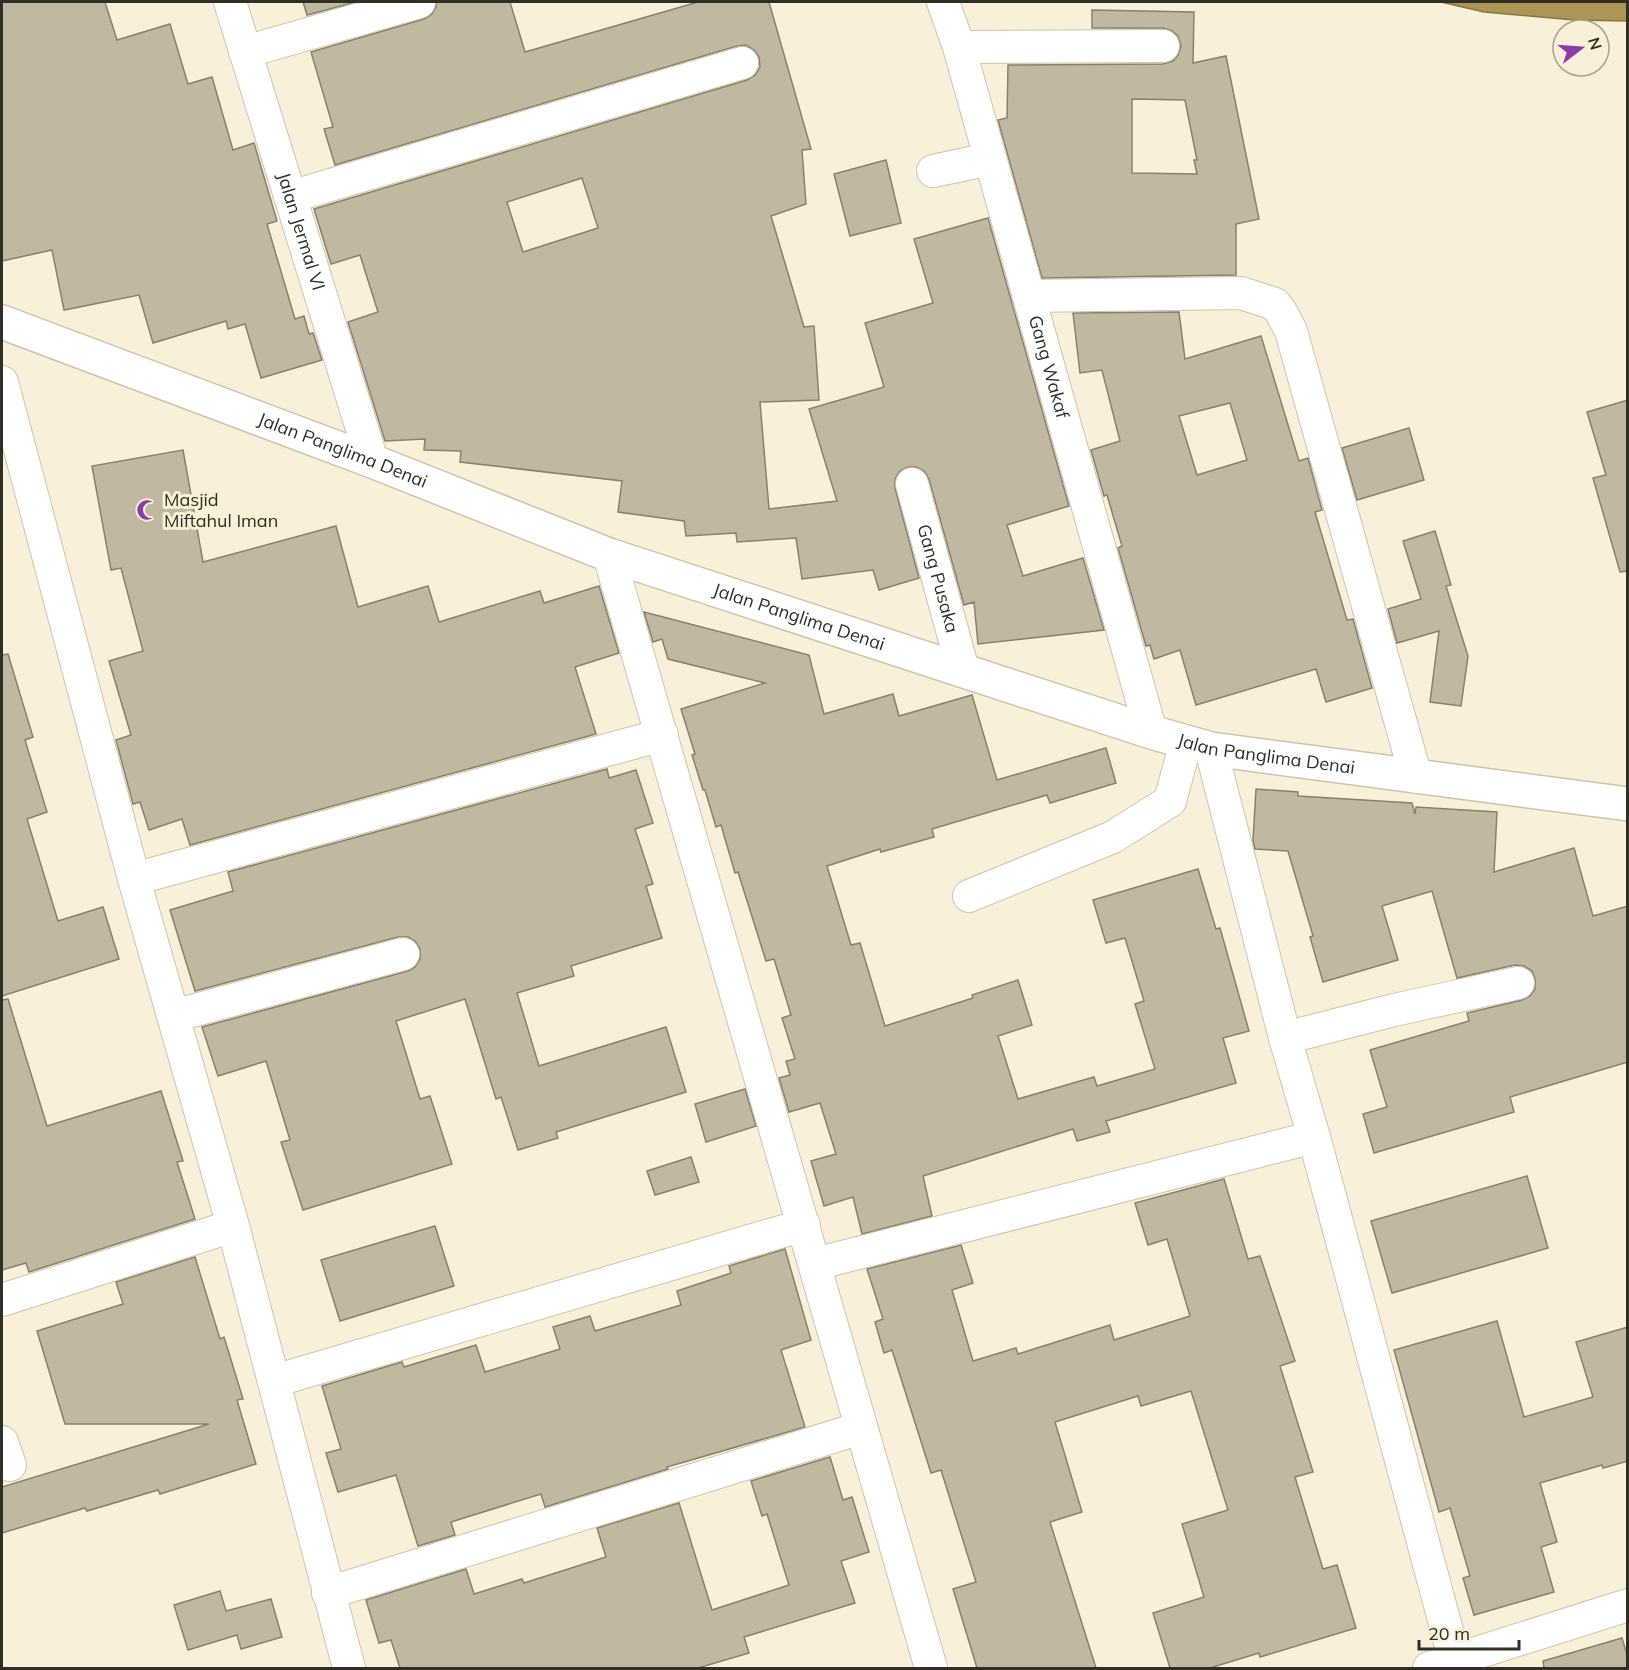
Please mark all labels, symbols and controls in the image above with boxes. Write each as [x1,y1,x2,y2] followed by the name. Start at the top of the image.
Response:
[1551,18,1611,78] north arrow
[1584,35,1607,52] text: N
[272,169,330,293] street label: Jalan Jermal VI
[1024,313,1075,422] street label: Gang Wakaf
[255,407,431,493] street label: Jalan Panglima Denai
[164,488,278,532] place label: Masjid Miftahul Iman
[135,498,159,522] mosque icon: Masjid Miftahul Iman
[913,521,964,635] street label: Gang Pusaka
[710,578,888,655] street label: Jalan Panglima Denai
[1175,728,1356,779] street label: Jalan Panglima Denai
[1419,1613,1520,1651] scale bar
[1428,1622,1470,1645] text: 20 m

